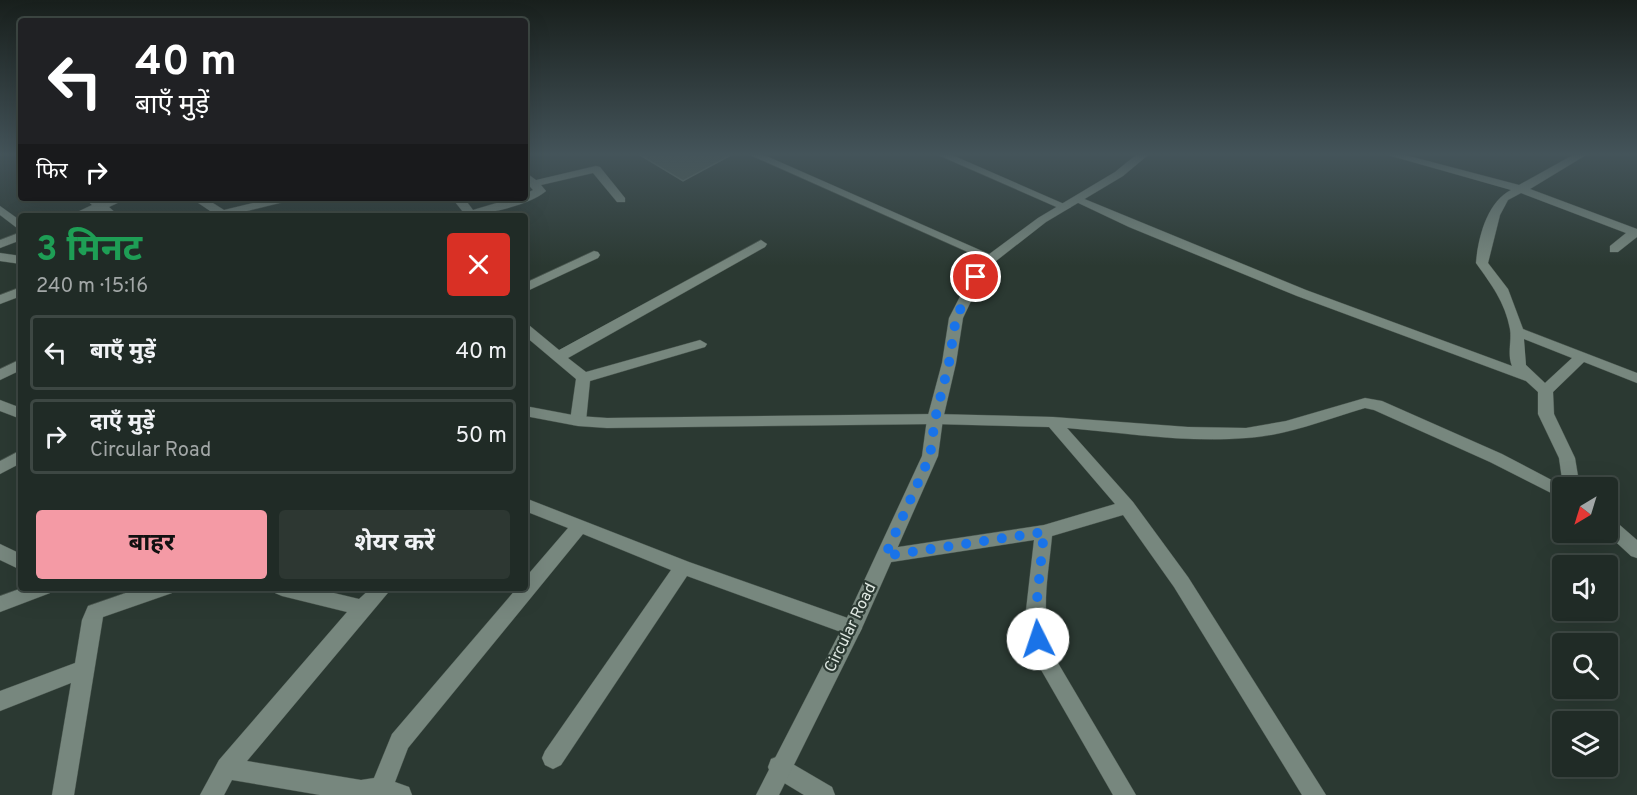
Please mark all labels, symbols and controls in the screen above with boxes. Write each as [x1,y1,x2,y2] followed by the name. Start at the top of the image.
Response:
[135,37,237,90] text: 40 m
[36,42,114,120] icon: left
[135,89,209,123] text: बाएँ मुड़ें
[80,156,113,189] icon: right
[36,159,68,186] text: फिर
[36,228,142,274] text: 3 मिनट
[447,233,510,296] button: close
[950,251,1001,302] pin
[959,260,992,293] icon: arrive
[36,274,148,300] text: 240 m · 15:16
[39,336,72,369] icon: left
[90,339,156,366] text: बाएँ मुड़ें
[455,339,507,366] text: 40 m
[90,410,155,437] text: दाएँ मुड़ें
[39,420,72,453] icon: right
[455,423,507,450] text: 50 m
[90,438,211,464] text: Circular Road
[1552,477,1618,543] north arrow
[1552,477,1618,777] map controls
[36,510,267,579] button: बाहर
[279,510,510,579] button: शेयर करें
[1552,555,1618,621] button: sound
[821,580,881,676] street label: Circular Road
[1006,607,1070,671] position arrow
[1552,633,1618,699] button: search
[1552,711,1618,777] button: layers

